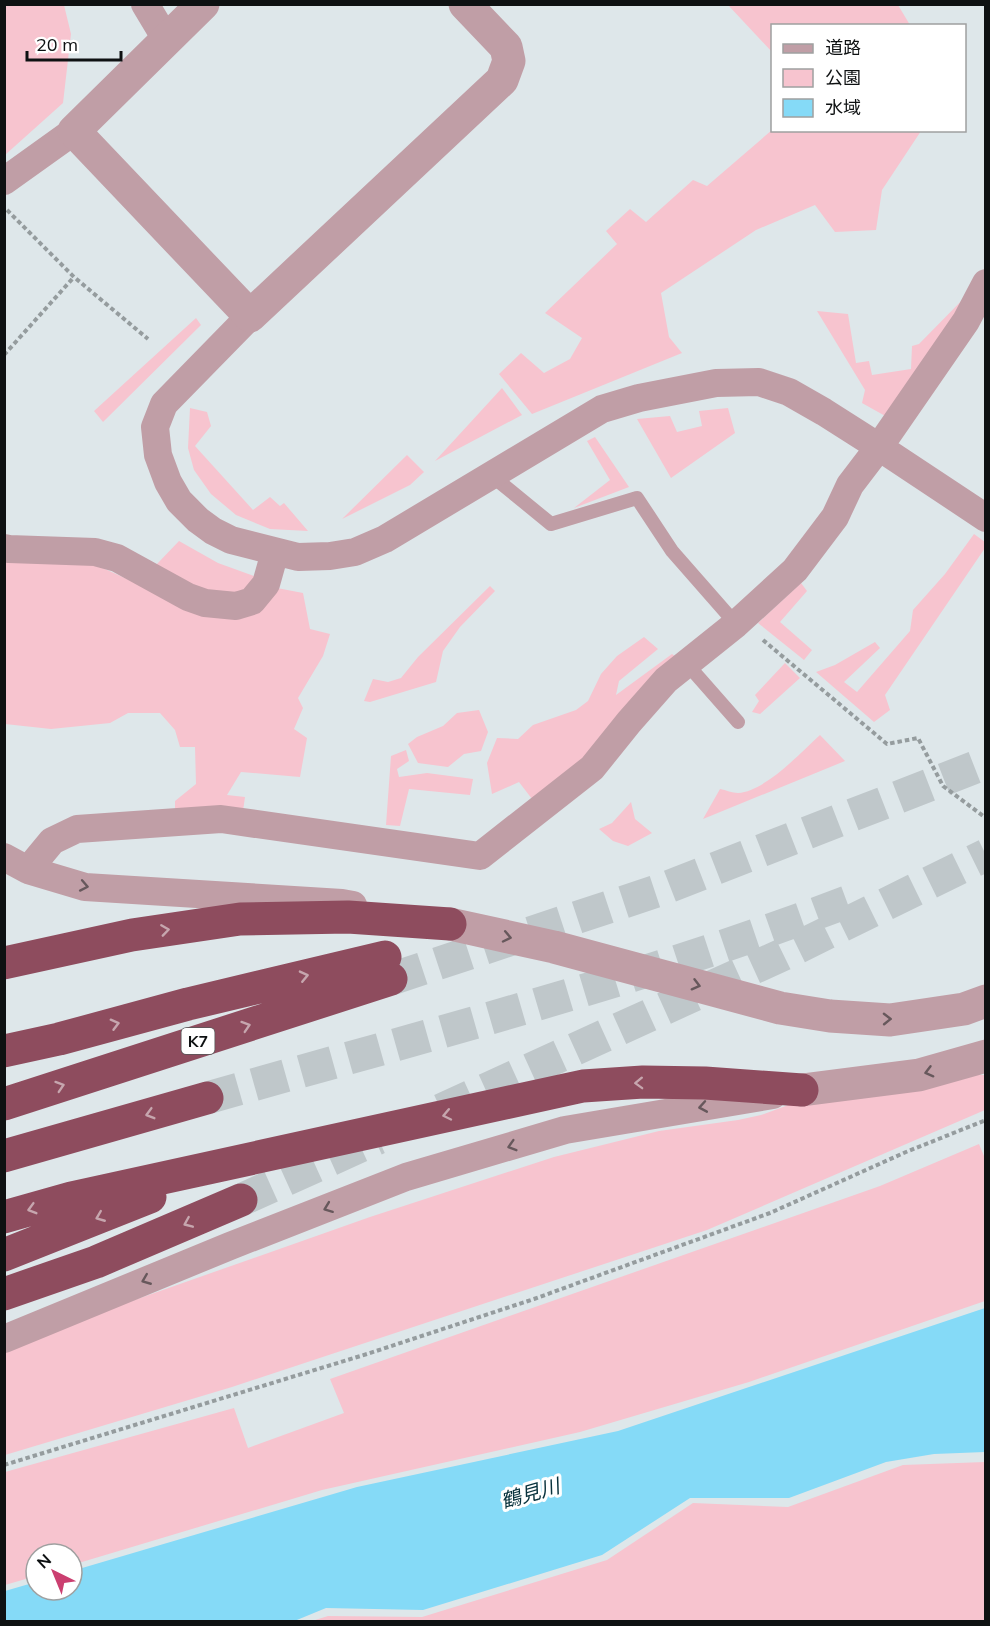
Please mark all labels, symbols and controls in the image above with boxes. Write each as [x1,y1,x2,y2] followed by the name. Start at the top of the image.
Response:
[27,24,122,62] scale bar
[771,24,966,132] legend
[36,33,78,56] text: 20 m
[825,36,861,59] text: 道路
[825,66,861,89] text: 公園
[825,96,861,119] text: 水域
[79,879,89,892] one-way arrow
[160,924,169,936] one-way arrow
[502,929,512,942] one-way arrow
[299,971,309,984] one-way arrow
[690,978,701,990] one-way arrow
[883,1013,892,1025] one-way arrow
[109,1019,120,1031] one-way arrow
[240,1021,251,1033] one-way arrow
[182,1028,214,1054] road number: K7
[924,1064,934,1077] one-way arrow
[634,1076,643,1089] one-way arrow
[54,1080,65,1093] one-way arrow
[698,1100,708,1113] one-way arrow
[145,1107,156,1119] one-way arrow
[442,1108,452,1121] one-way arrow
[507,1139,518,1151] one-way arrow
[323,1201,334,1213] one-way arrow
[27,1202,38,1214] one-way arrow
[95,1210,106,1222] one-way arrow
[183,1216,194,1228] one-way arrow
[142,1273,153,1285] one-way arrow
[498,1472,564,1513] water label: 鶴見川
[24,1542,84,1602] north arrow
[33,1550,55,1572] text: N

